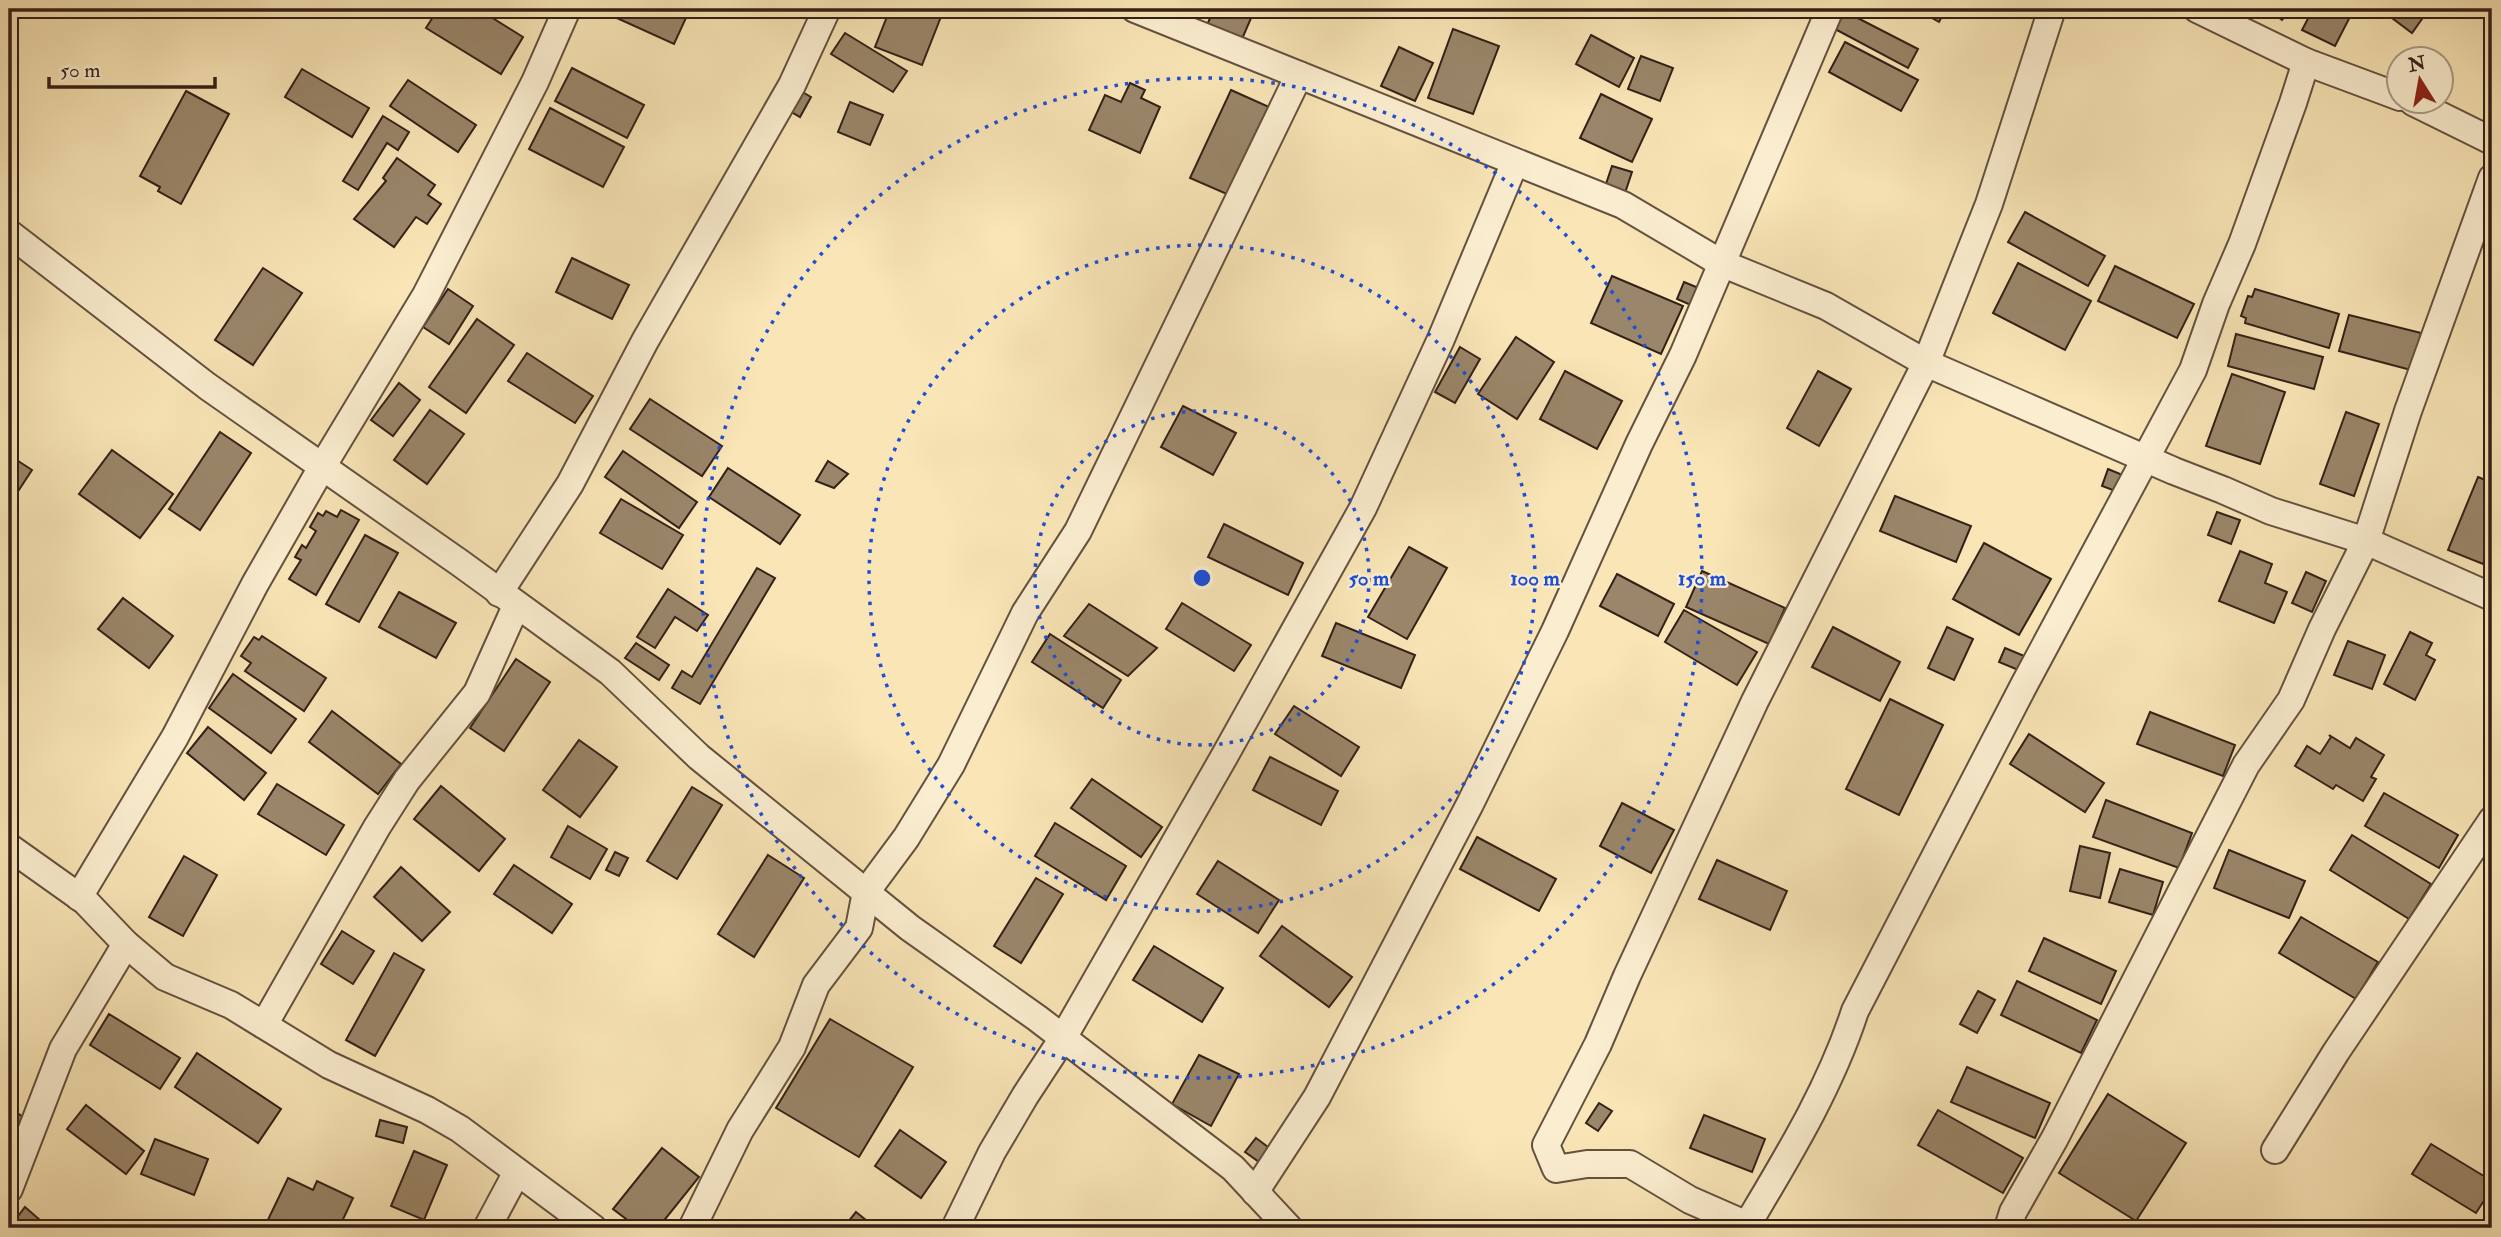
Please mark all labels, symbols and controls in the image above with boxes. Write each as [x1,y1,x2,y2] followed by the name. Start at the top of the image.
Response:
[49,46,215,90] scale bar
[2386,46,2456,116] north arrow
[2405,51,2429,78] text: N
[60,57,101,84] text: 50 m
[1349,565,1390,592] text: 50 m
[1510,565,1561,592] text: 100 m
[1678,565,1727,592] text: 150 m
[1190,566,1214,590] centre of rings

